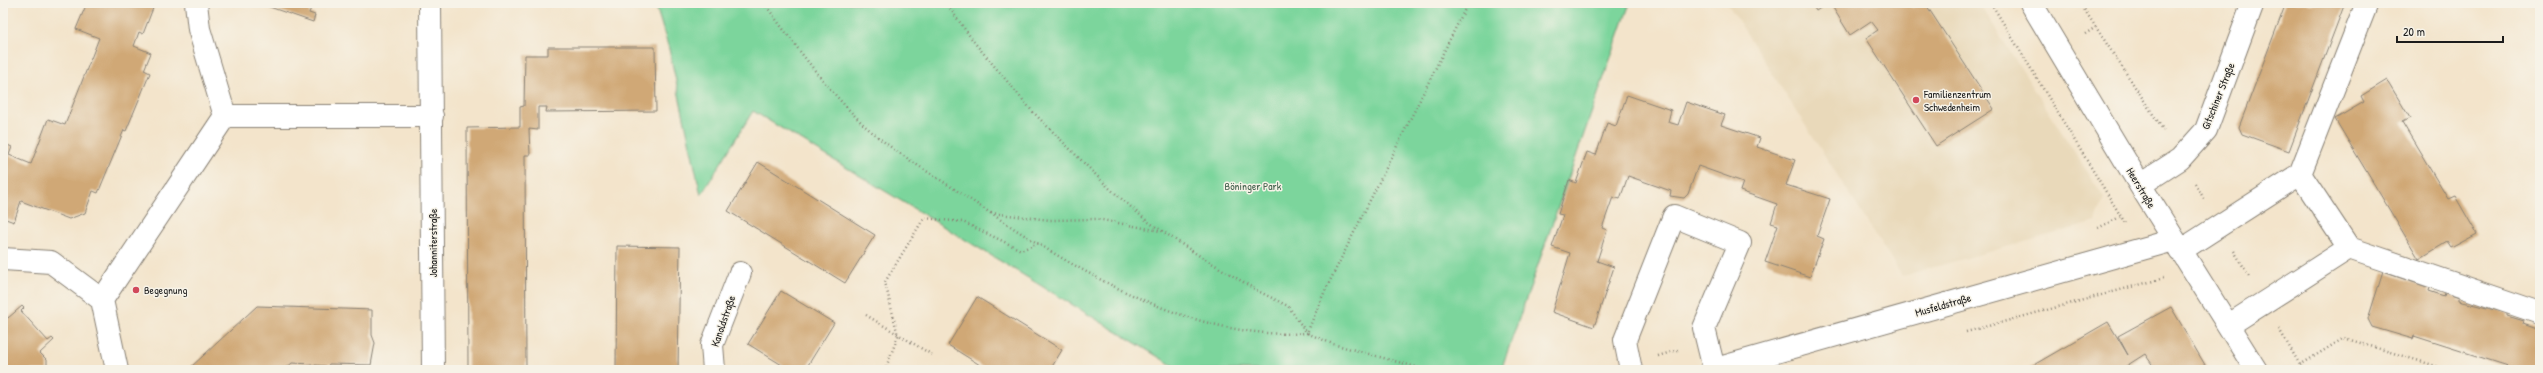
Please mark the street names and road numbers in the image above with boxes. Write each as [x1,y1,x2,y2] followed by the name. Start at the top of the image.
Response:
[2198,60,2238,131] street label: Gitschiner Straße
[2123,165,2159,211] street label: Heerstraße
[426,208,440,278] street label: Johanniterstraße
[1913,290,1973,320] street label: Musfeldstraße
[708,293,739,349] street label: Kanoldstraße

